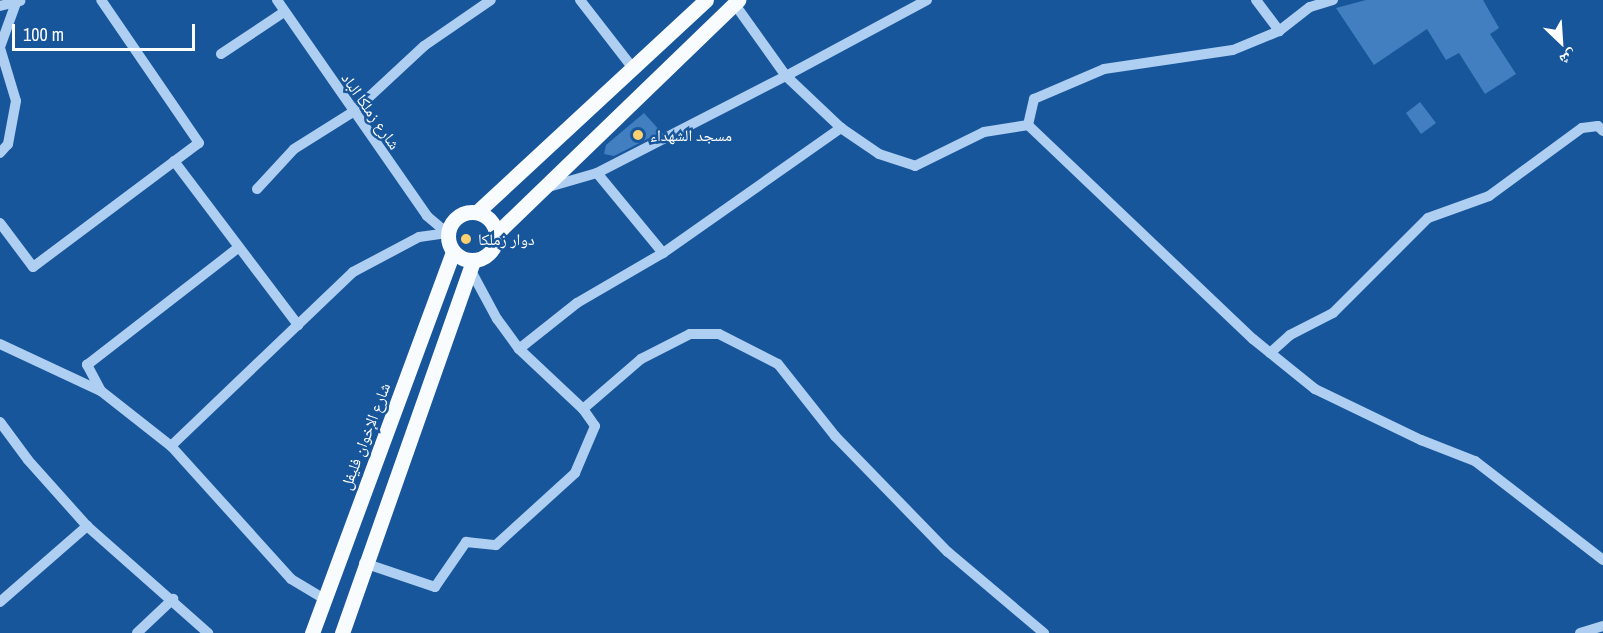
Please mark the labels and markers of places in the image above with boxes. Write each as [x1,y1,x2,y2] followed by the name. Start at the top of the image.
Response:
[650,125,732,145] place label: مسجد الشهداء
[631,128,645,142] marker: مسجد الشهداء
[478,229,535,249] place label: دوار زملكا
[459,232,473,246] marker: دوار زملكا

